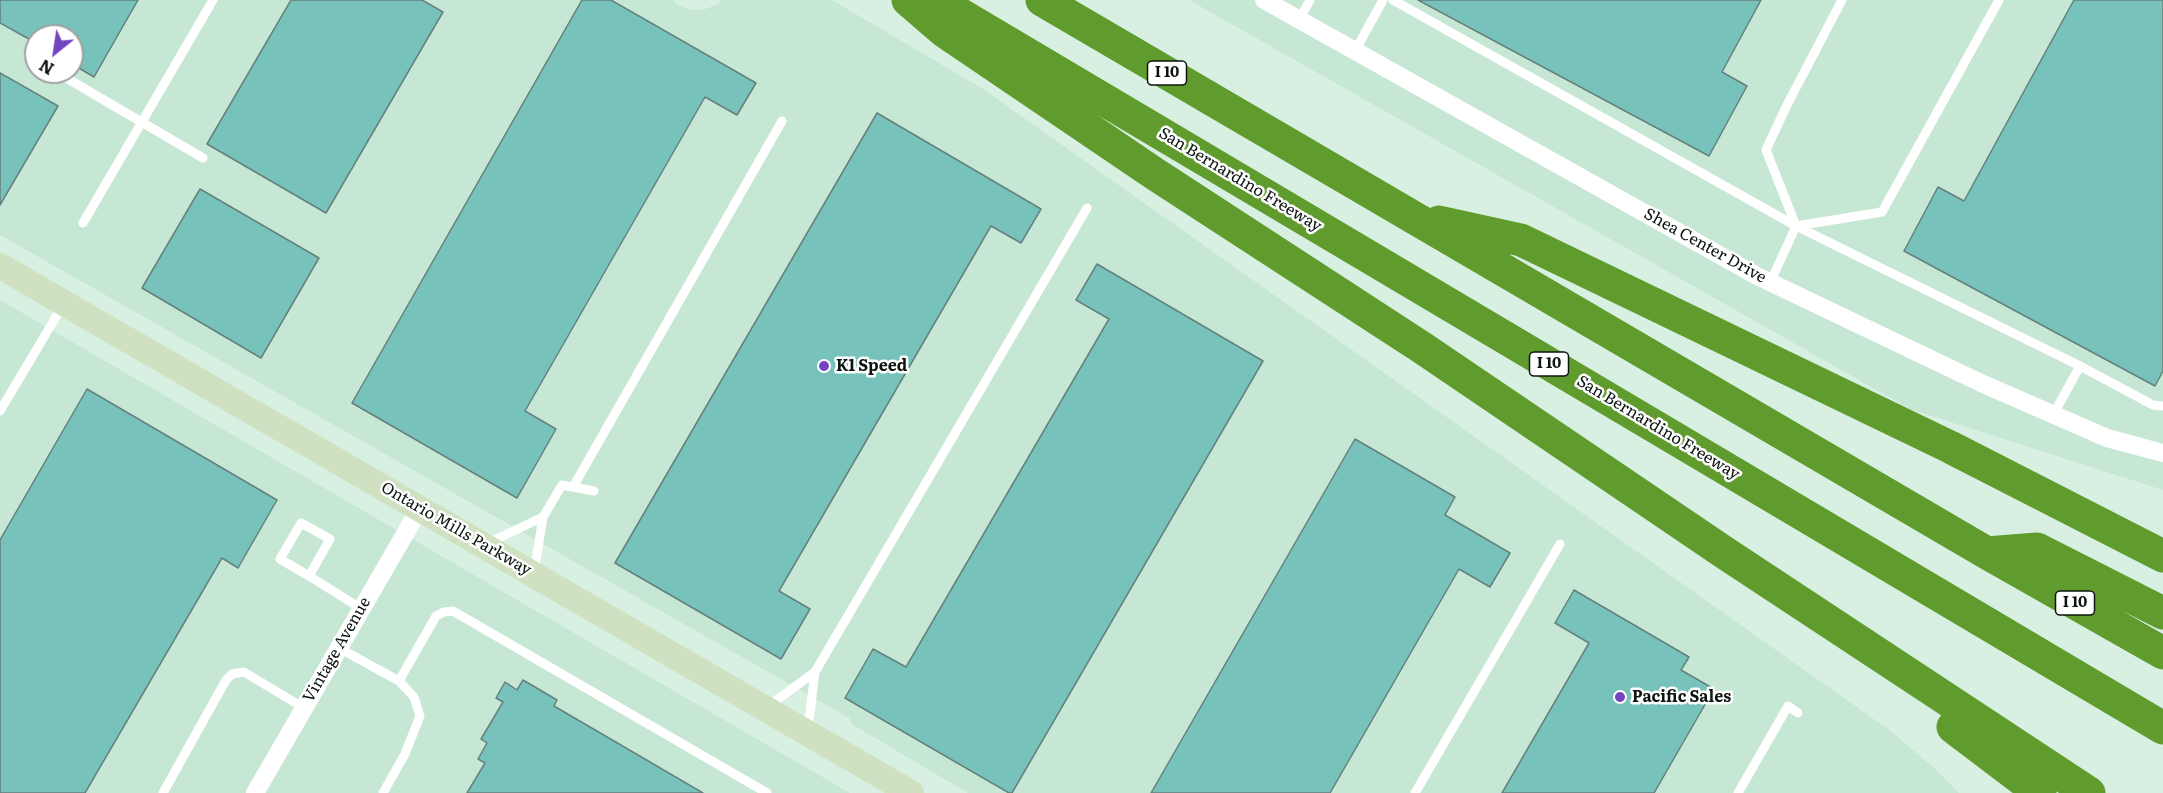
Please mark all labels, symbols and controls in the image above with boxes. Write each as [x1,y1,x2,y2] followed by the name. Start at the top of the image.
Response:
[24,24,84,84] north arrow
[34,54,58,82] text: N
[1148,61,1186,85] road number: I 10
[1155,124,1325,236] street label: San Bernardino Freeway
[1640,204,1770,288] street label: Shea Center Drive
[1530,352,1568,376] road number: I 10
[836,356,907,376] place label: K1 Speed
[817,359,831,373] marker: K1 Speed
[1573,372,1743,484] street label: San Bernardino Freeway
[377,478,535,580] street label: Ontario Mills Parkway
[2056,591,2094,615] road number: I 10
[299,594,375,706] street label: Vintage Avenue
[1632,687,1731,707] place label: Pacific Sales
[1613,690,1627,704] marker: Pacific Sales

